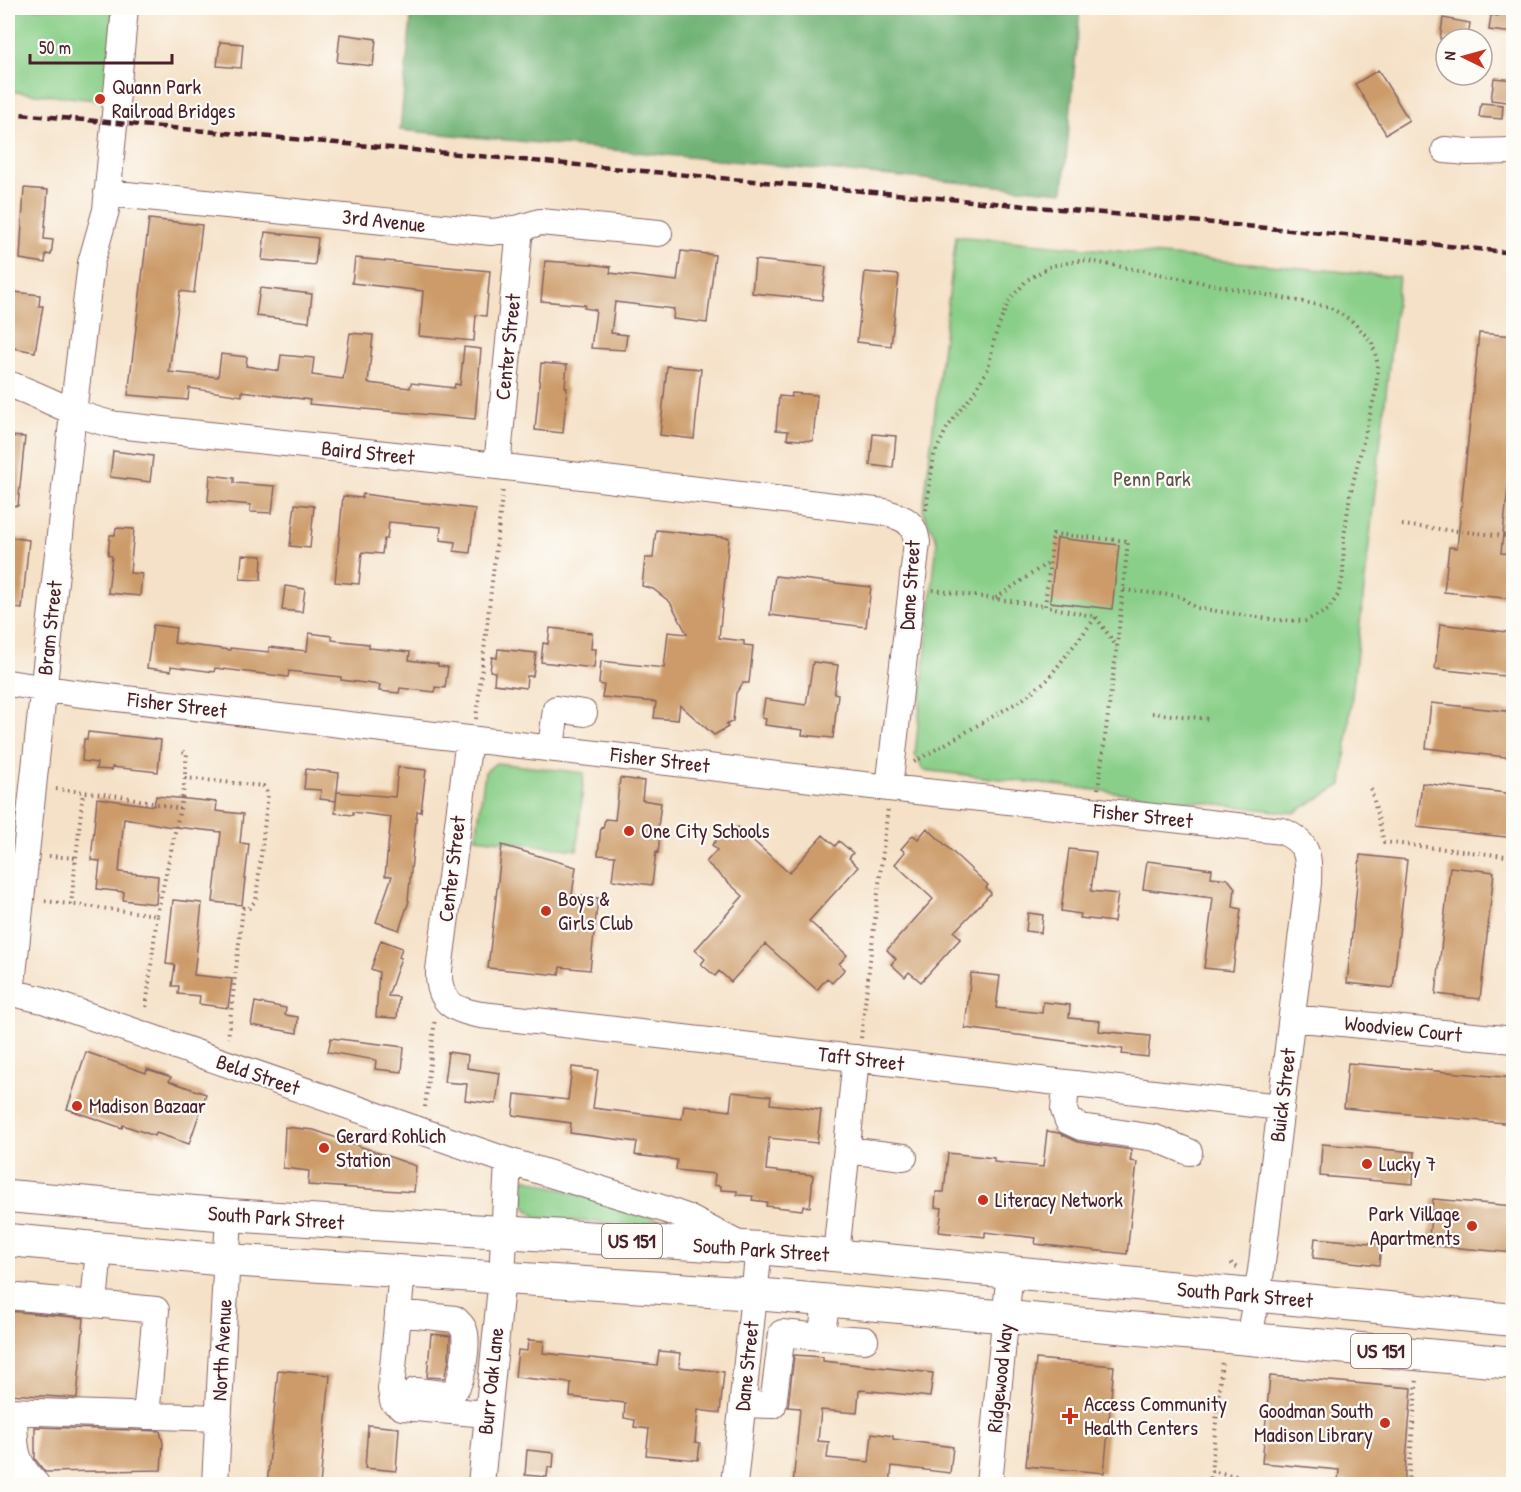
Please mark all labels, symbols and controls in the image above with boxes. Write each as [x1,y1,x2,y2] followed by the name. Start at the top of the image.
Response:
[30,27,172,65] scale bar
[1434,27,1494,87] north arrow
[39,35,71,60] text: 50 m
[1438,50,1460,61] text: N
[112,72,235,125] place label: Quann Park Railroad Bridges
[93,92,107,106] marker: Quann Park Railroad Bridges
[341,202,427,239] street label: 3rd Avenue
[488,292,528,402] street label: Center Street
[320,433,417,472] street label: Baird Street
[1113,464,1191,493] park label: Penn Park
[892,538,927,631] street label: Dane Street
[30,578,69,677] street label: Bram Street
[125,684,229,725] street label: Fisher Street
[608,739,712,780] street label: Fisher Street
[1091,796,1195,835] street label: Fisher Street
[431,813,472,924] street label: Center Street
[641,816,770,845] place label: One City Schools
[622,824,636,838] marker: One City Schools
[558,884,634,937] place label: Boys & Girls Club
[539,904,553,918] marker: Boys & Girls Club
[1343,1008,1464,1049] street label: Woodview Court
[816,1039,907,1078] street label: Taft Street
[1262,1046,1303,1144] street label: Buick Street
[213,1047,305,1103] street label: Beld Street
[89,1091,206,1120] place label: Madison Bazaar
[70,1099,84,1113] marker: Madison Bazaar
[336,1121,446,1174] place label: Gerard Rohlich Station
[317,1141,331,1155] marker: Gerard Rohlich Station
[1379,1149,1436,1178] place label: Lucky 7
[1360,1157,1374,1171] marker: Lucky 7
[995,1185,1123,1214] place label: Literacy Network
[976,1193,990,1207] marker: Literacy Network
[207,1198,346,1237] street label: South Park Street
[1369,1199,1460,1252] place label: Park Village Apartments
[1465,1219,1479,1233] marker: Park Village Apartments
[602,1224,662,1258] road number: US 151
[692,1230,831,1269] street label: South Park Street
[1176,1274,1315,1315] street label: South Park Street
[204,1298,239,1402] street label: North Avenue
[727,1319,766,1412] street label: Dane Street
[979,1322,1020,1434] street label: Ridgewood Way
[470,1326,511,1436] street label: Burr Oak Lane
[1351,1334,1411,1368] road number: US 151
[1084,1389,1227,1442] place label: Access Community Health Centers
[1254,1396,1373,1449] place label: Goodman South Madison Library
[1061,1407,1079,1425] marker: Access Community Health Centers
[1378,1416,1392,1430] marker: Goodman South Madison Library

